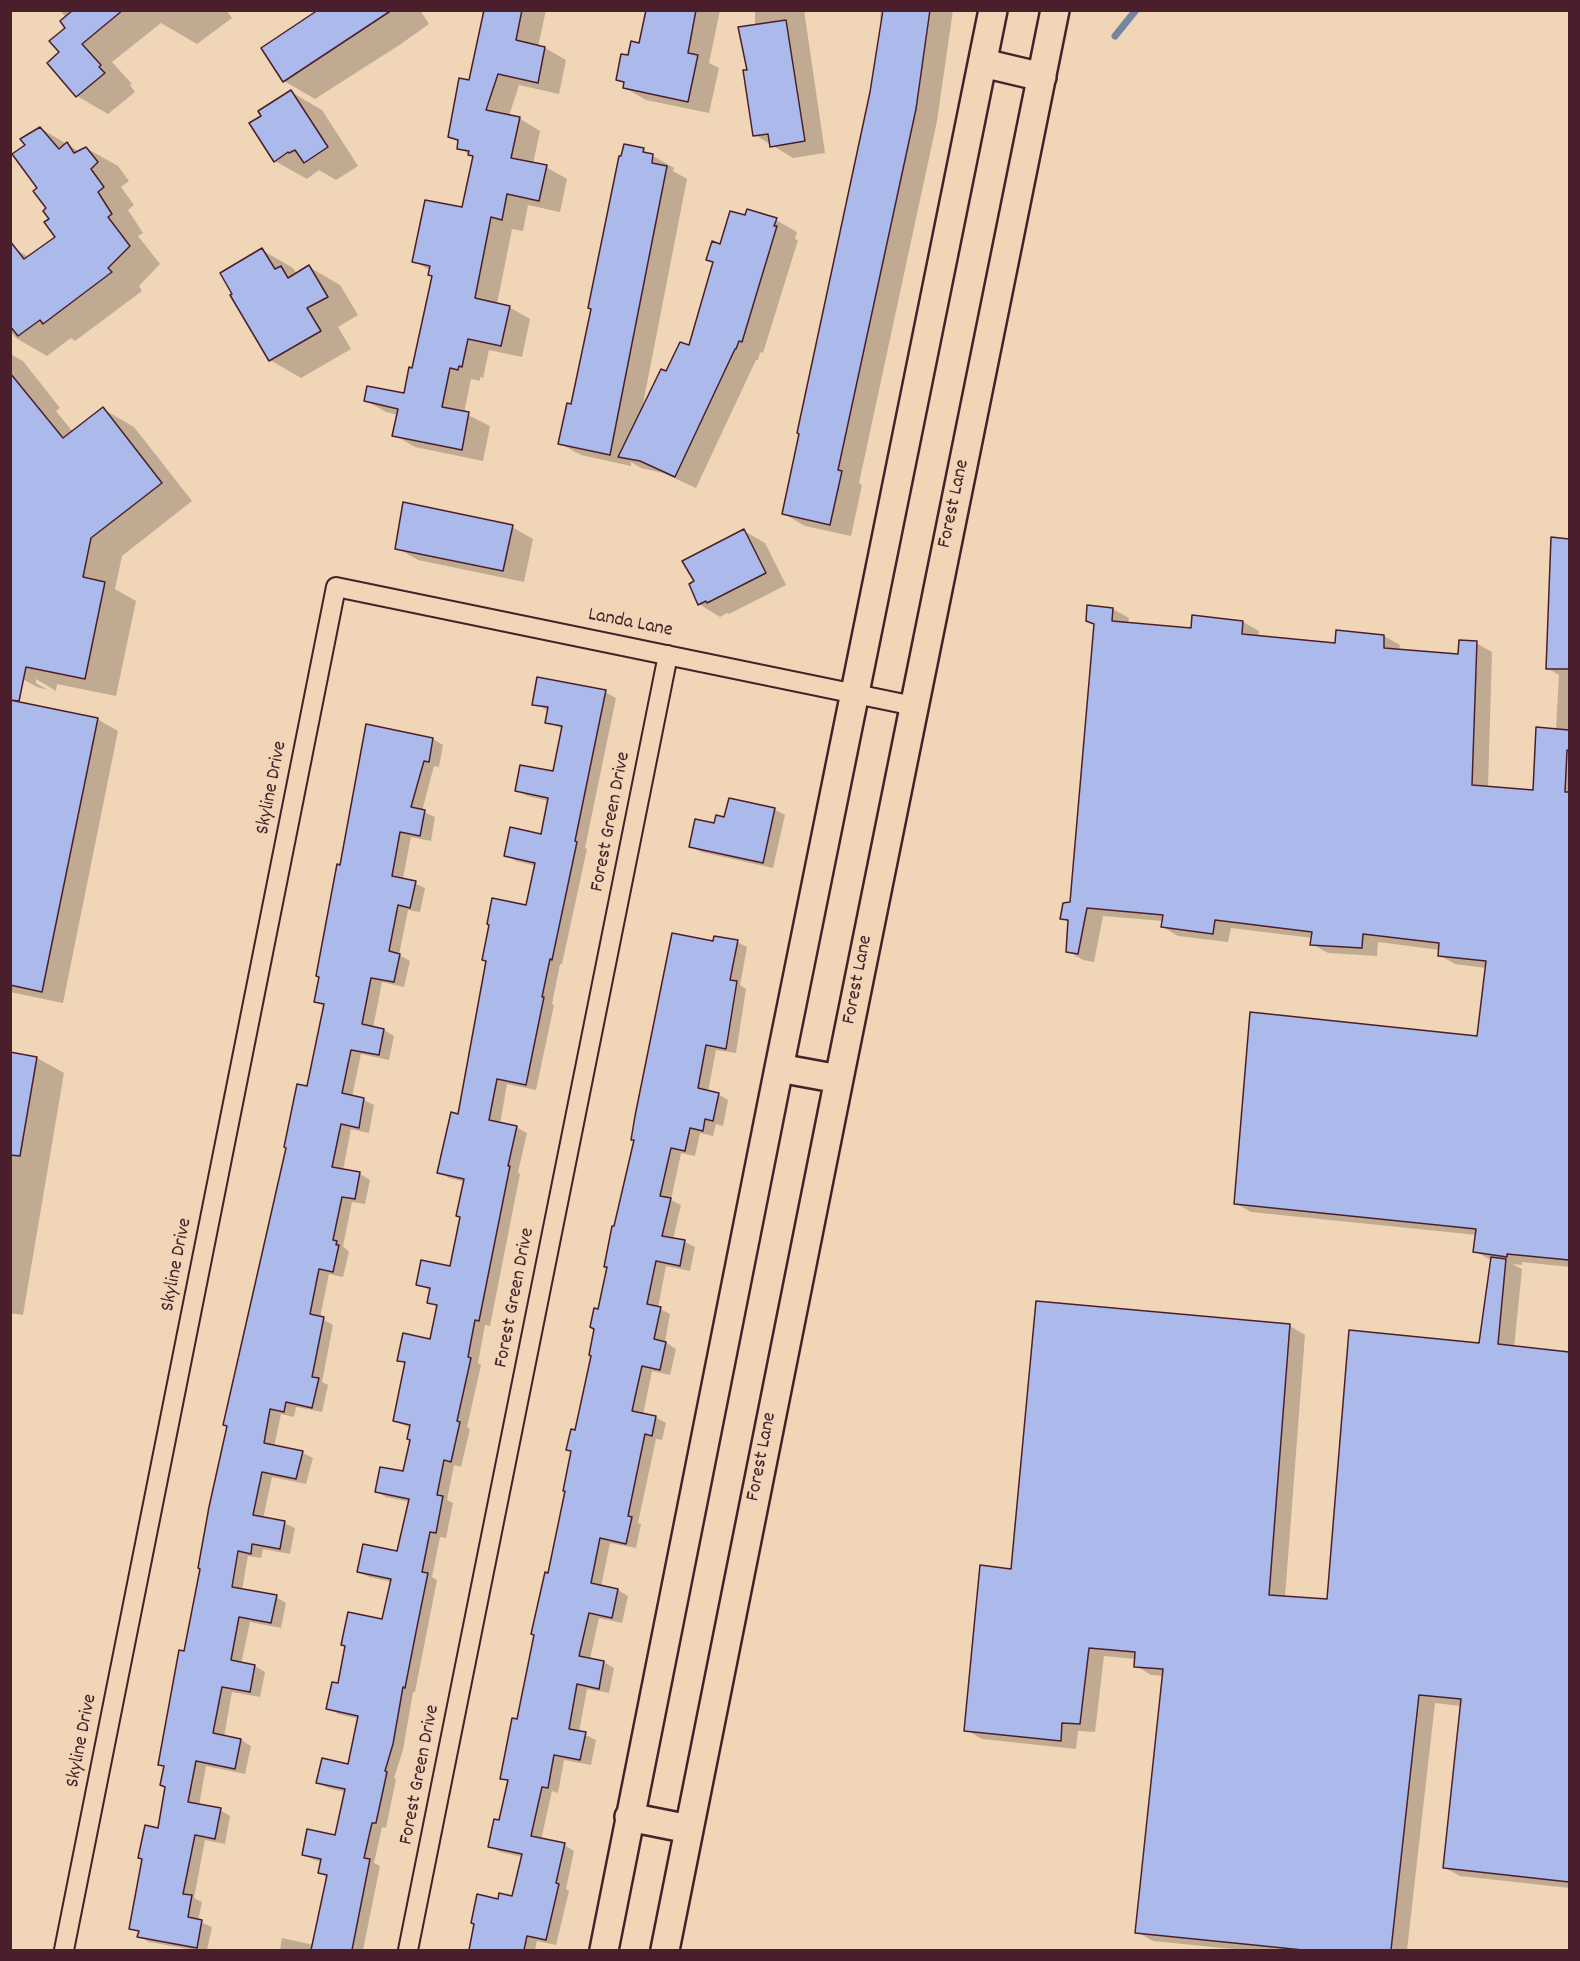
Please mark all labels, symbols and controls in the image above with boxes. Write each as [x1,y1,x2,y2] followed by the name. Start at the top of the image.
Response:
[934,457,976,551] street label: Forest Lane
[586,604,674,644] street label: Landa Lane
[252,739,294,837] street label: Skyline Drive
[587,750,637,894] street label: Forest Green Drive
[839,934,879,1026] street label: Forest Lane
[157,1216,199,1314] street label: Skyline Drive
[491,1226,541,1370] street label: Forest Green Drive
[743,1411,783,1503] street label: Forest Lane
[62,1692,104,1790] street label: Skyline Drive
[396,1703,446,1847] street label: Forest Green Drive

